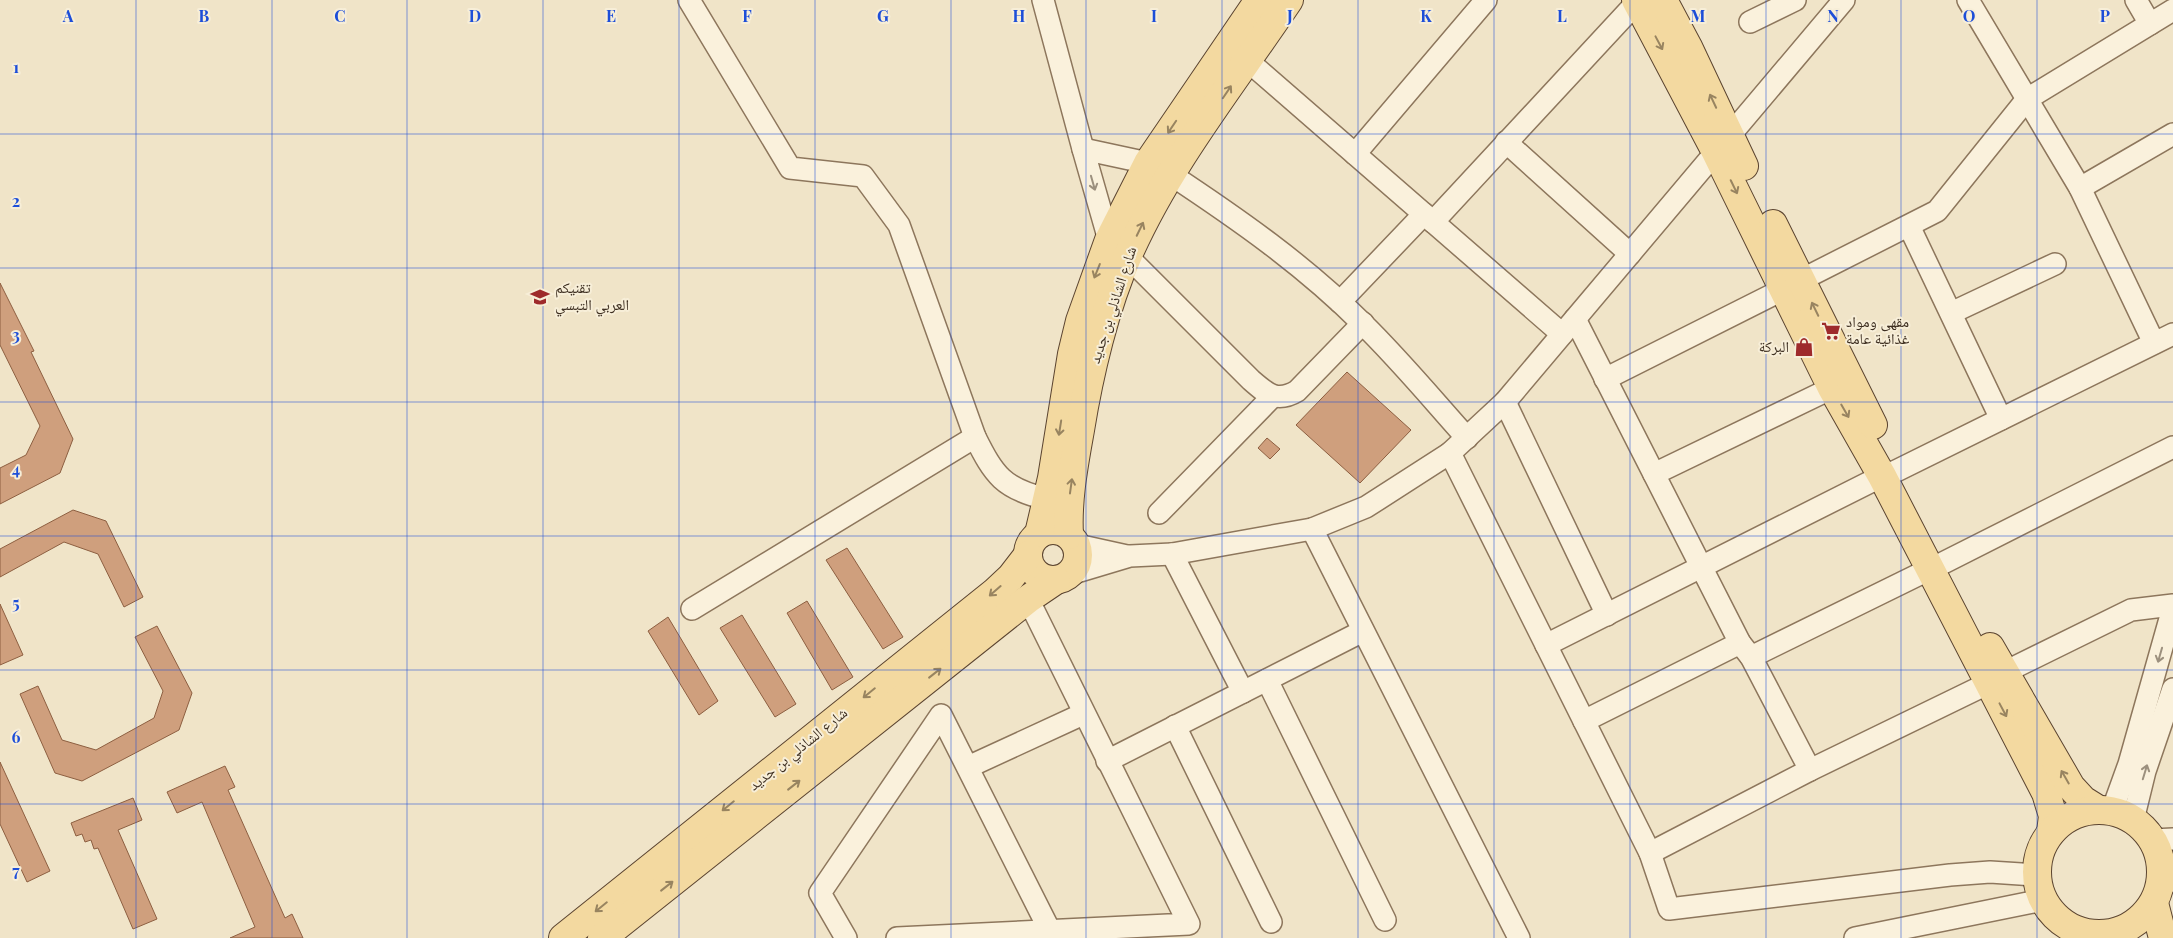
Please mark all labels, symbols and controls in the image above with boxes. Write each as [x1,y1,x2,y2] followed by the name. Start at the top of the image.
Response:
[62,5,74,26] text: A
[199,5,210,26] text: B
[334,5,346,26] text: C
[469,5,481,26] text: D
[606,5,616,26] text: E
[742,5,752,26] text: F
[877,5,889,26] text: G
[1013,5,1026,26] text: H
[1151,5,1157,26] text: I
[1286,5,1293,26] text: J
[1420,5,1432,26] text: K
[1557,5,1567,26] text: L
[1691,5,1706,26] text: M
[1827,5,1839,26] text: N
[1963,5,1975,26] text: O
[2100,5,2110,26] text: P
[1655,35,1664,50] one-way arrow
[13,56,19,77] text: 1
[1222,85,1232,99] one-way arrow
[1708,93,1718,108] one-way arrow
[1166,119,1176,133] one-way arrow
[1089,175,1098,191] one-way arrow
[1729,180,1739,195] one-way arrow
[12,190,20,211] text: 2
[1136,222,1145,237] one-way arrow
[1084,244,1143,367] street label: شارع الشاذلي بن جديد
[1092,263,1101,278] one-way arrow
[555,277,629,317] place label: تقنيكم العربي التبسي
[529,286,551,308] school or university icon: تقنيكم العربي التبسي
[1810,302,1820,317] one-way arrow
[1846,311,1910,348] place label: مقهى ومواد غذائية عامة
[1820,320,1842,342] supermarket icon: مقهى ومواد غذائية عامة
[12,324,20,345] text: 3
[1759,336,1789,356] place label: البركة
[1793,336,1815,358] shop icon: البركة
[1841,403,1851,418] one-way arrow
[1054,420,1064,436] one-way arrow
[12,458,20,479] text: 4
[1067,479,1077,495] one-way arrow
[989,585,1002,597] one-way arrow
[12,592,20,613] text: 5
[2154,646,2164,662] one-way arrow
[928,667,941,678] one-way arrow
[862,687,875,698] one-way arrow
[744,702,853,796] street label: شارع الشاذلي بن جديد
[1998,702,2008,717] one-way arrow
[12,726,21,747] text: 6
[2140,765,2150,781] one-way arrow
[2059,770,2069,784] one-way arrow
[788,779,801,790] one-way arrow
[722,800,735,811] one-way arrow
[12,860,20,881] text: 7
[660,880,673,891] one-way arrow
[595,902,608,913] one-way arrow

